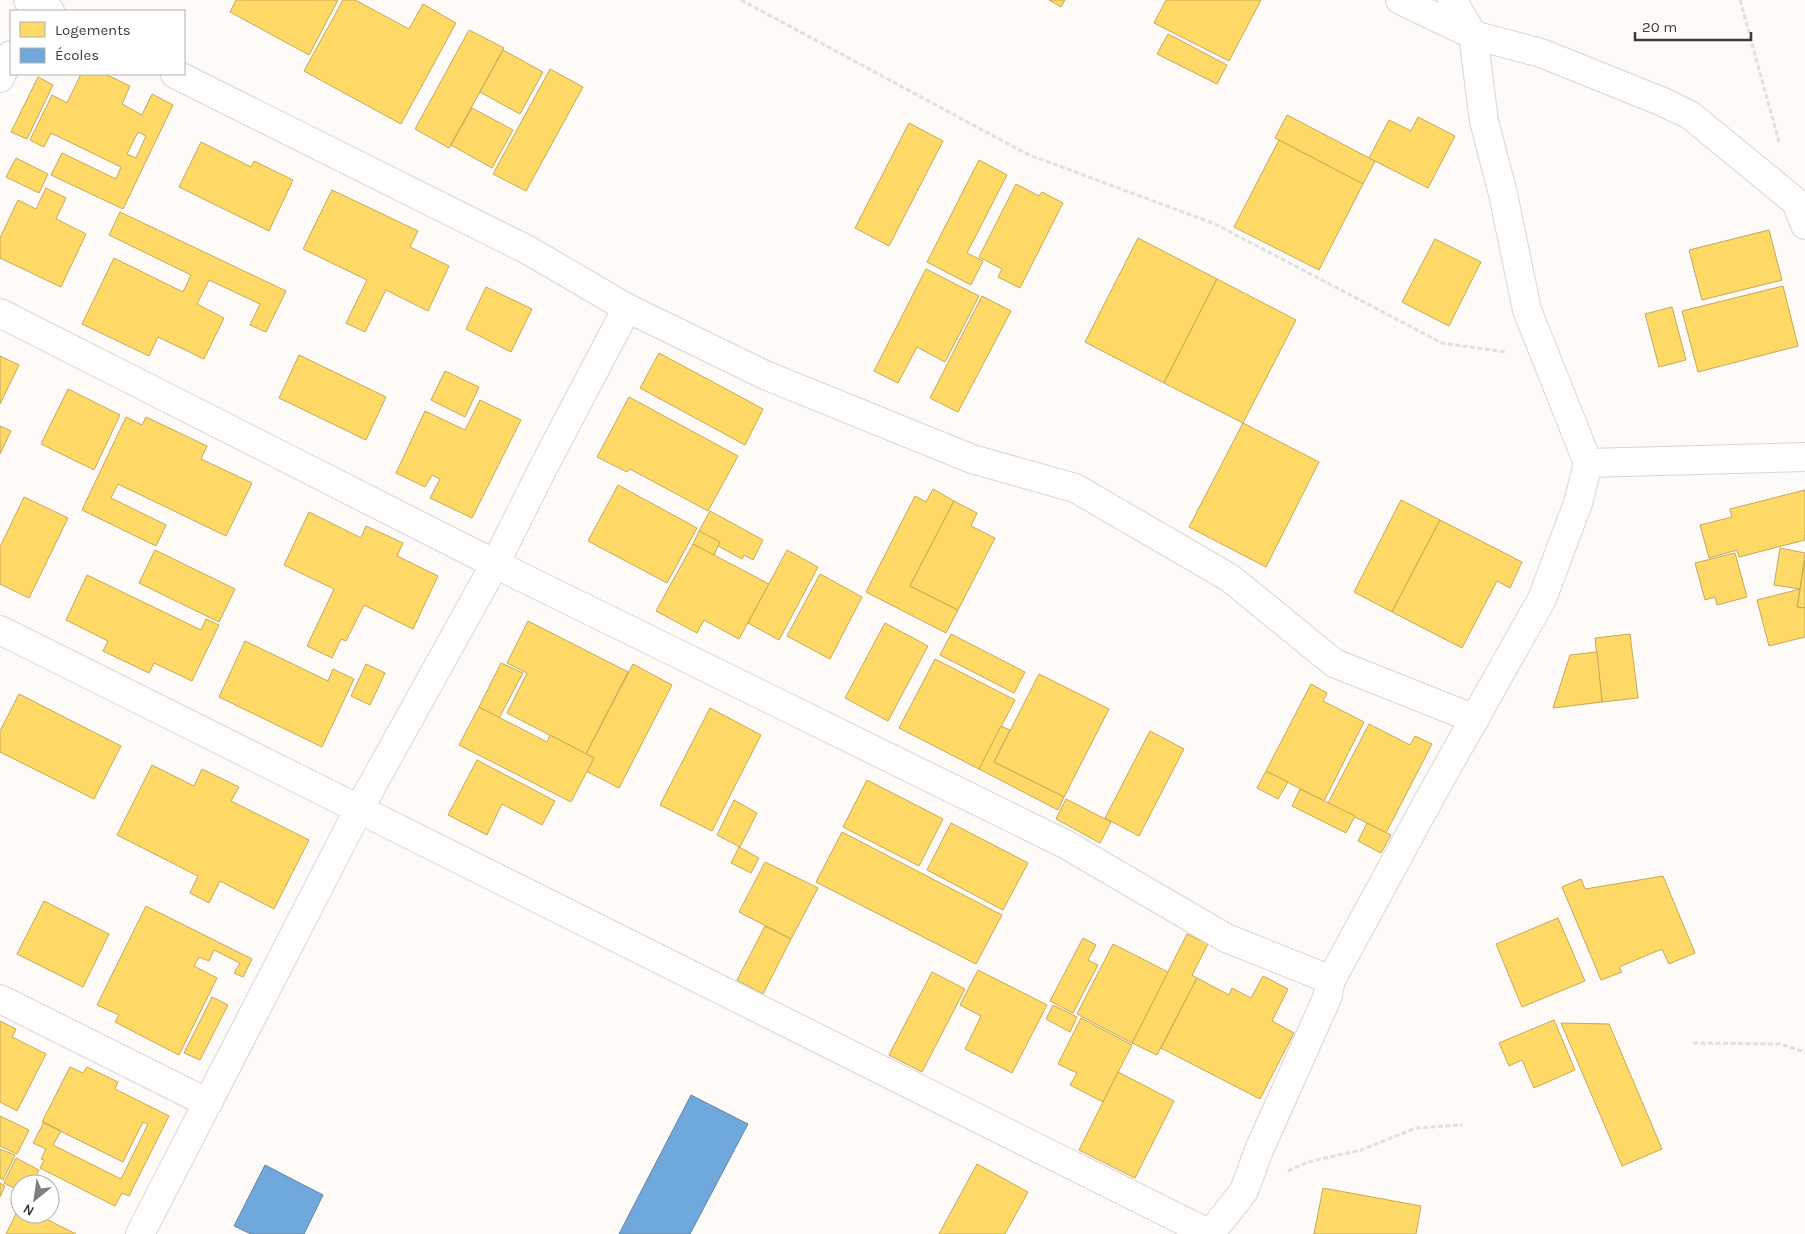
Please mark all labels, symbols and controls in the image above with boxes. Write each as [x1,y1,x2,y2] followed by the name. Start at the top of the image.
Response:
[10,10,185,75] legend
[1635,10,1751,42] scale bar
[1642,18,1677,36] text: 20 m
[55,21,131,39] text: Logements
[55,46,99,64] text: Écoles
[10,1174,60,1224] north arrow
[20,1200,37,1220] text: N

